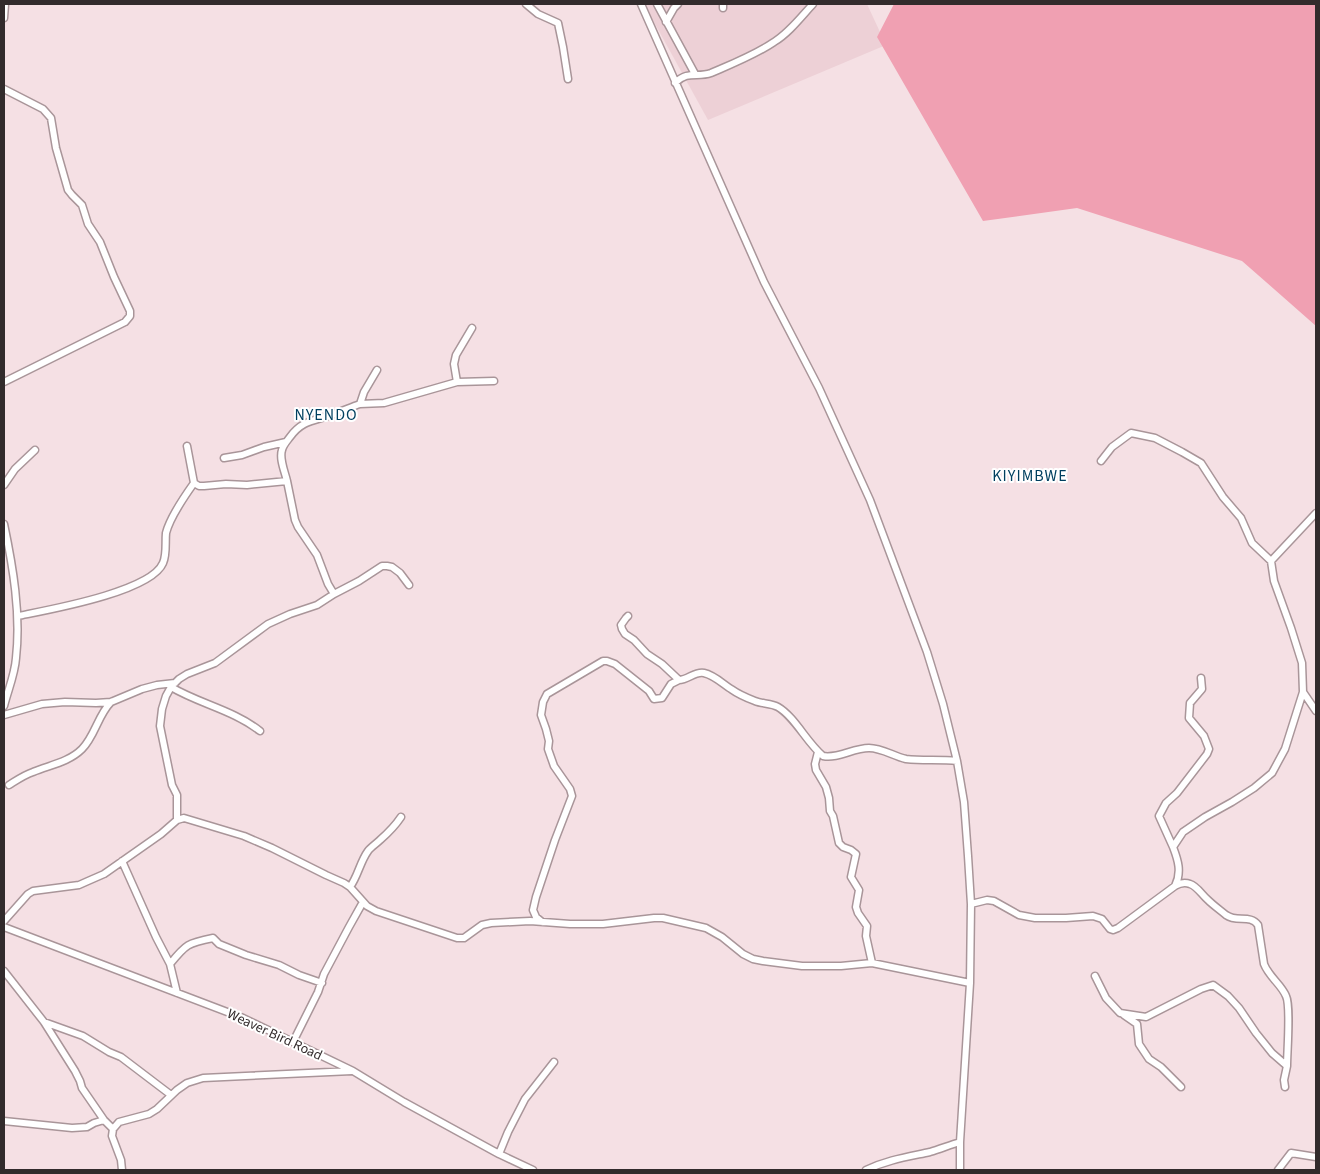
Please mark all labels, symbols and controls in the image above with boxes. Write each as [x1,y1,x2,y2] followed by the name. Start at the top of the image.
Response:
[294,404,358,426] district label: NYENDO
[992,465,1068,487] district label: KIYIMBWE
[224,1004,325,1066] street label: Weaver Bird Road

